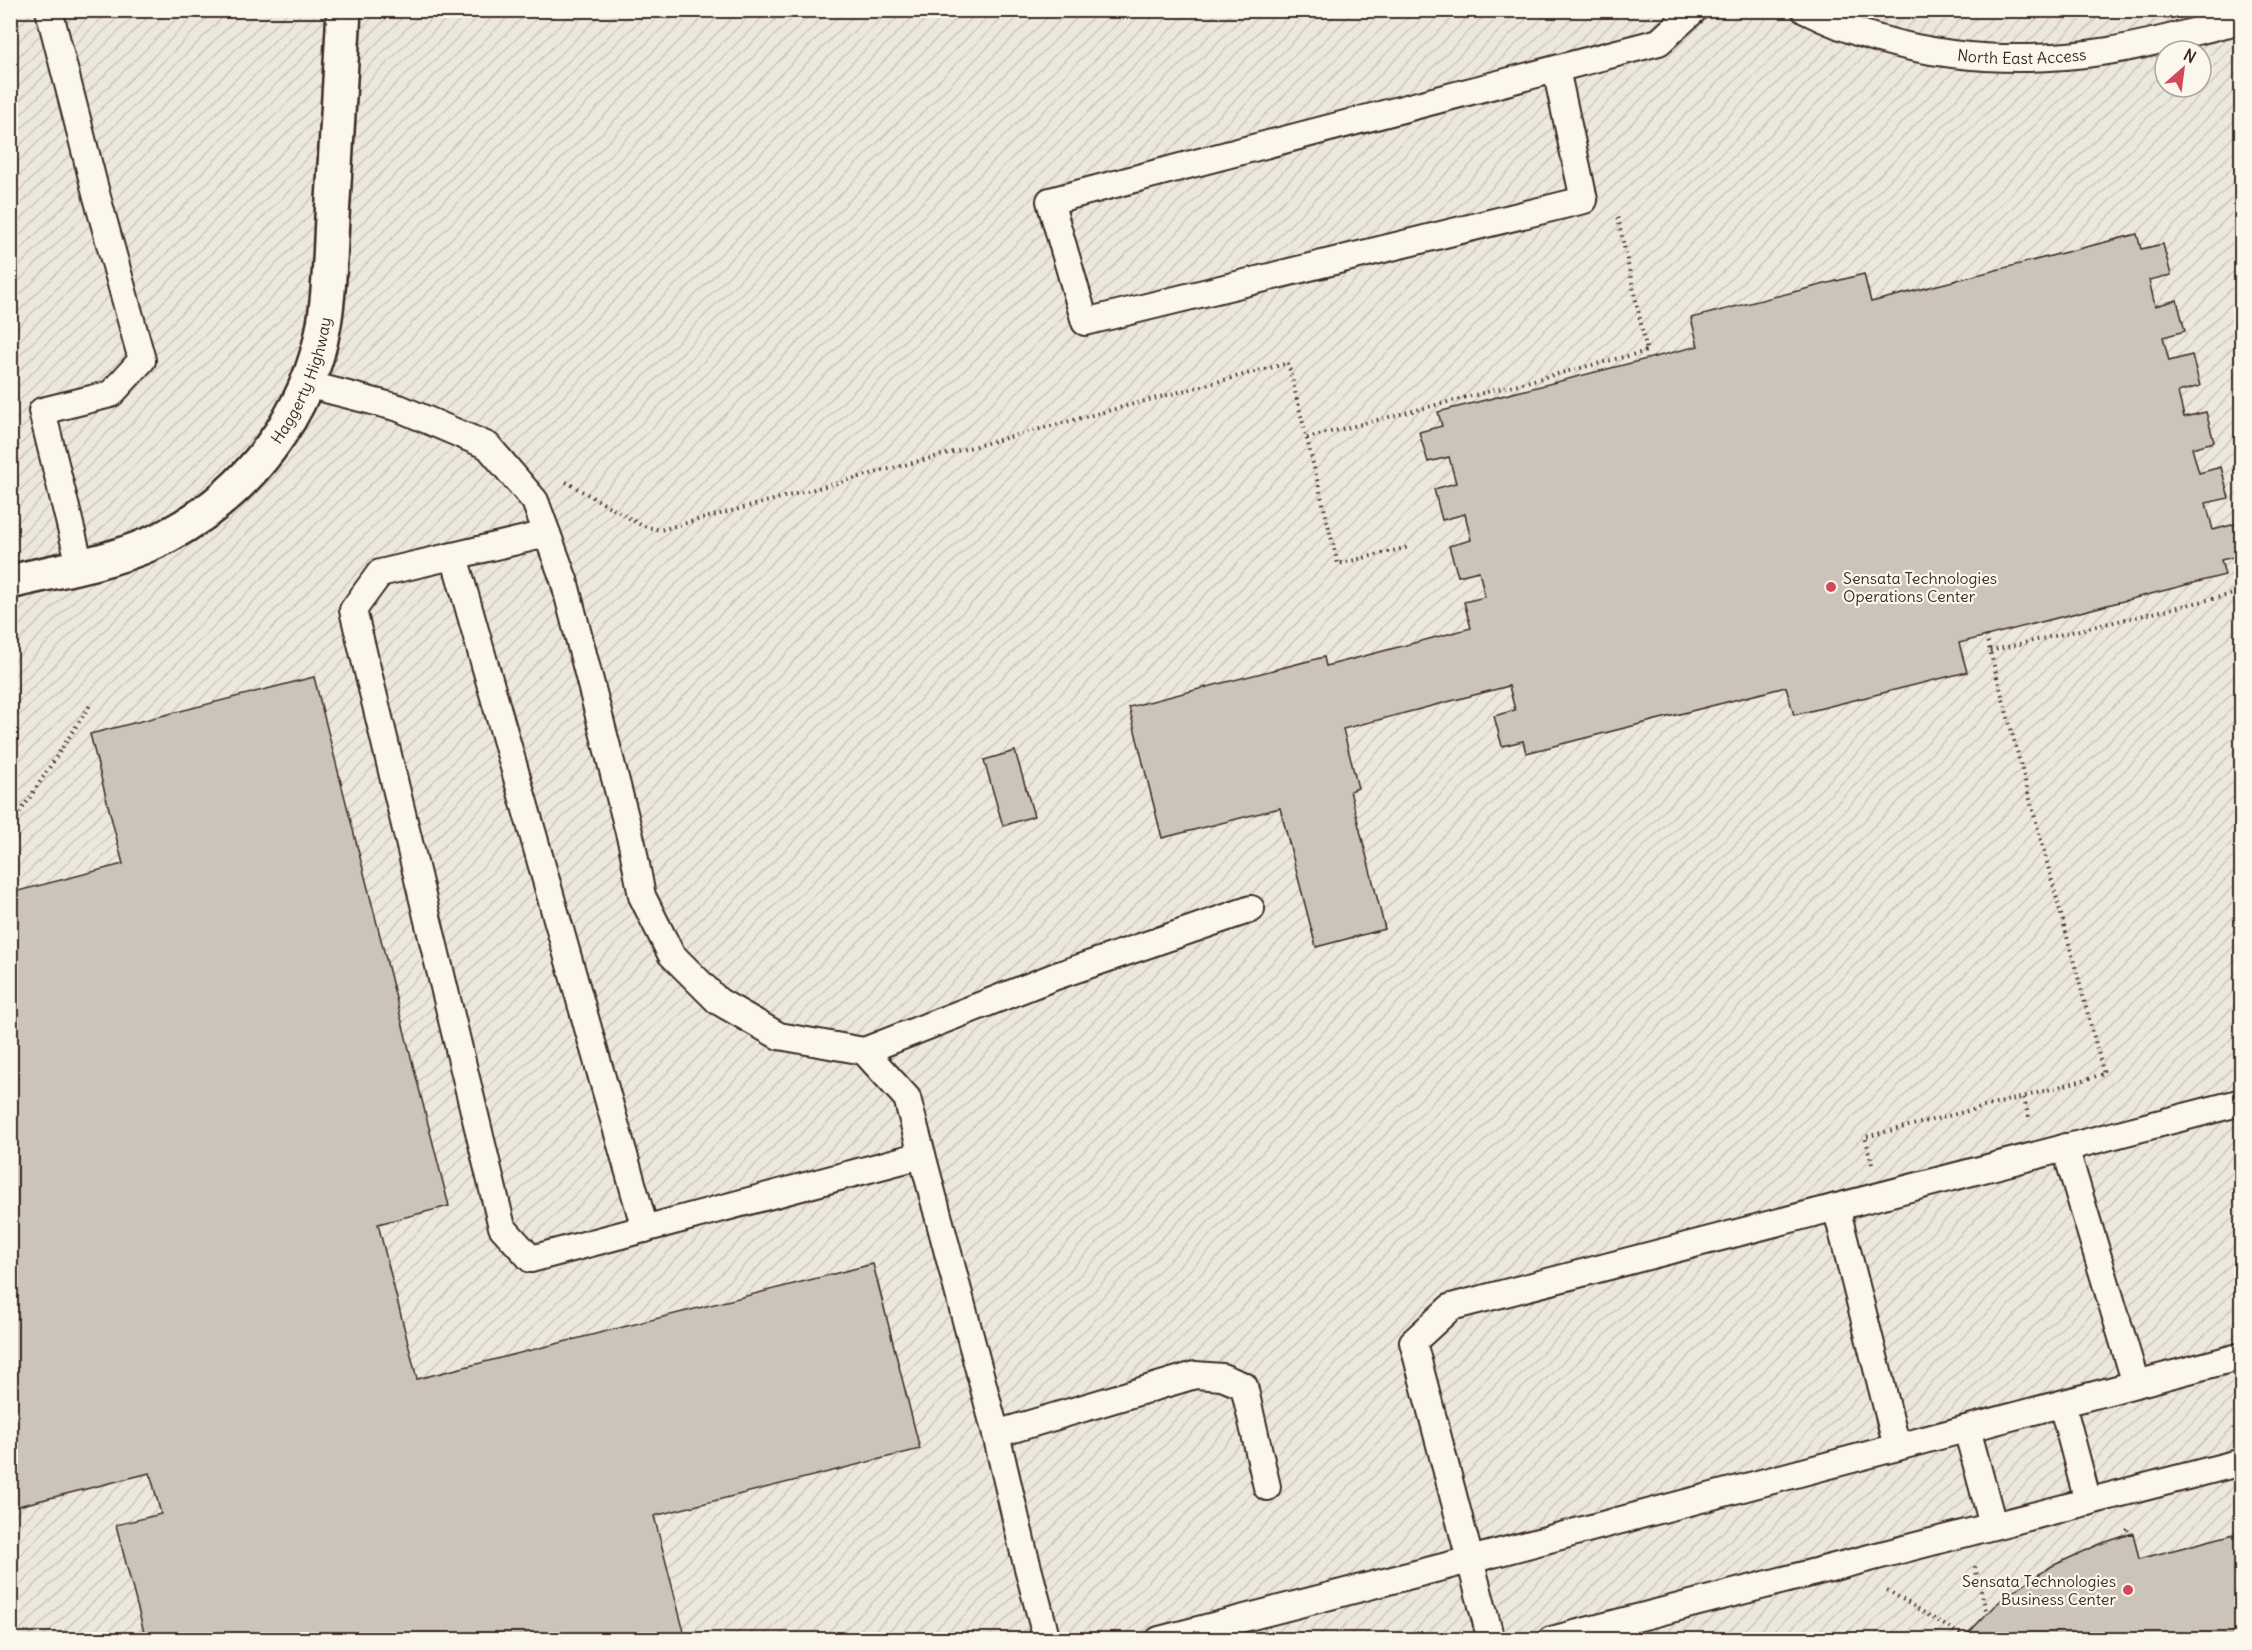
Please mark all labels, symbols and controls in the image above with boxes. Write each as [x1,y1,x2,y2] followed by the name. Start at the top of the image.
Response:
[2153,39,2213,99] north arrow
[1956,44,2087,68] street label: North East Access
[2180,44,2200,67] text: N
[266,316,335,448] street label: Haggerty Highway
[1843,568,1997,606] place label: Sensata Technologies Operations Center
[1824,580,1838,594] marker: Sensata Technologies Operations Center
[1962,1571,2116,1609] place label: Sensata Technologies Business Center
[2121,1583,2135,1597] marker: Sensata Technologies Business Center

